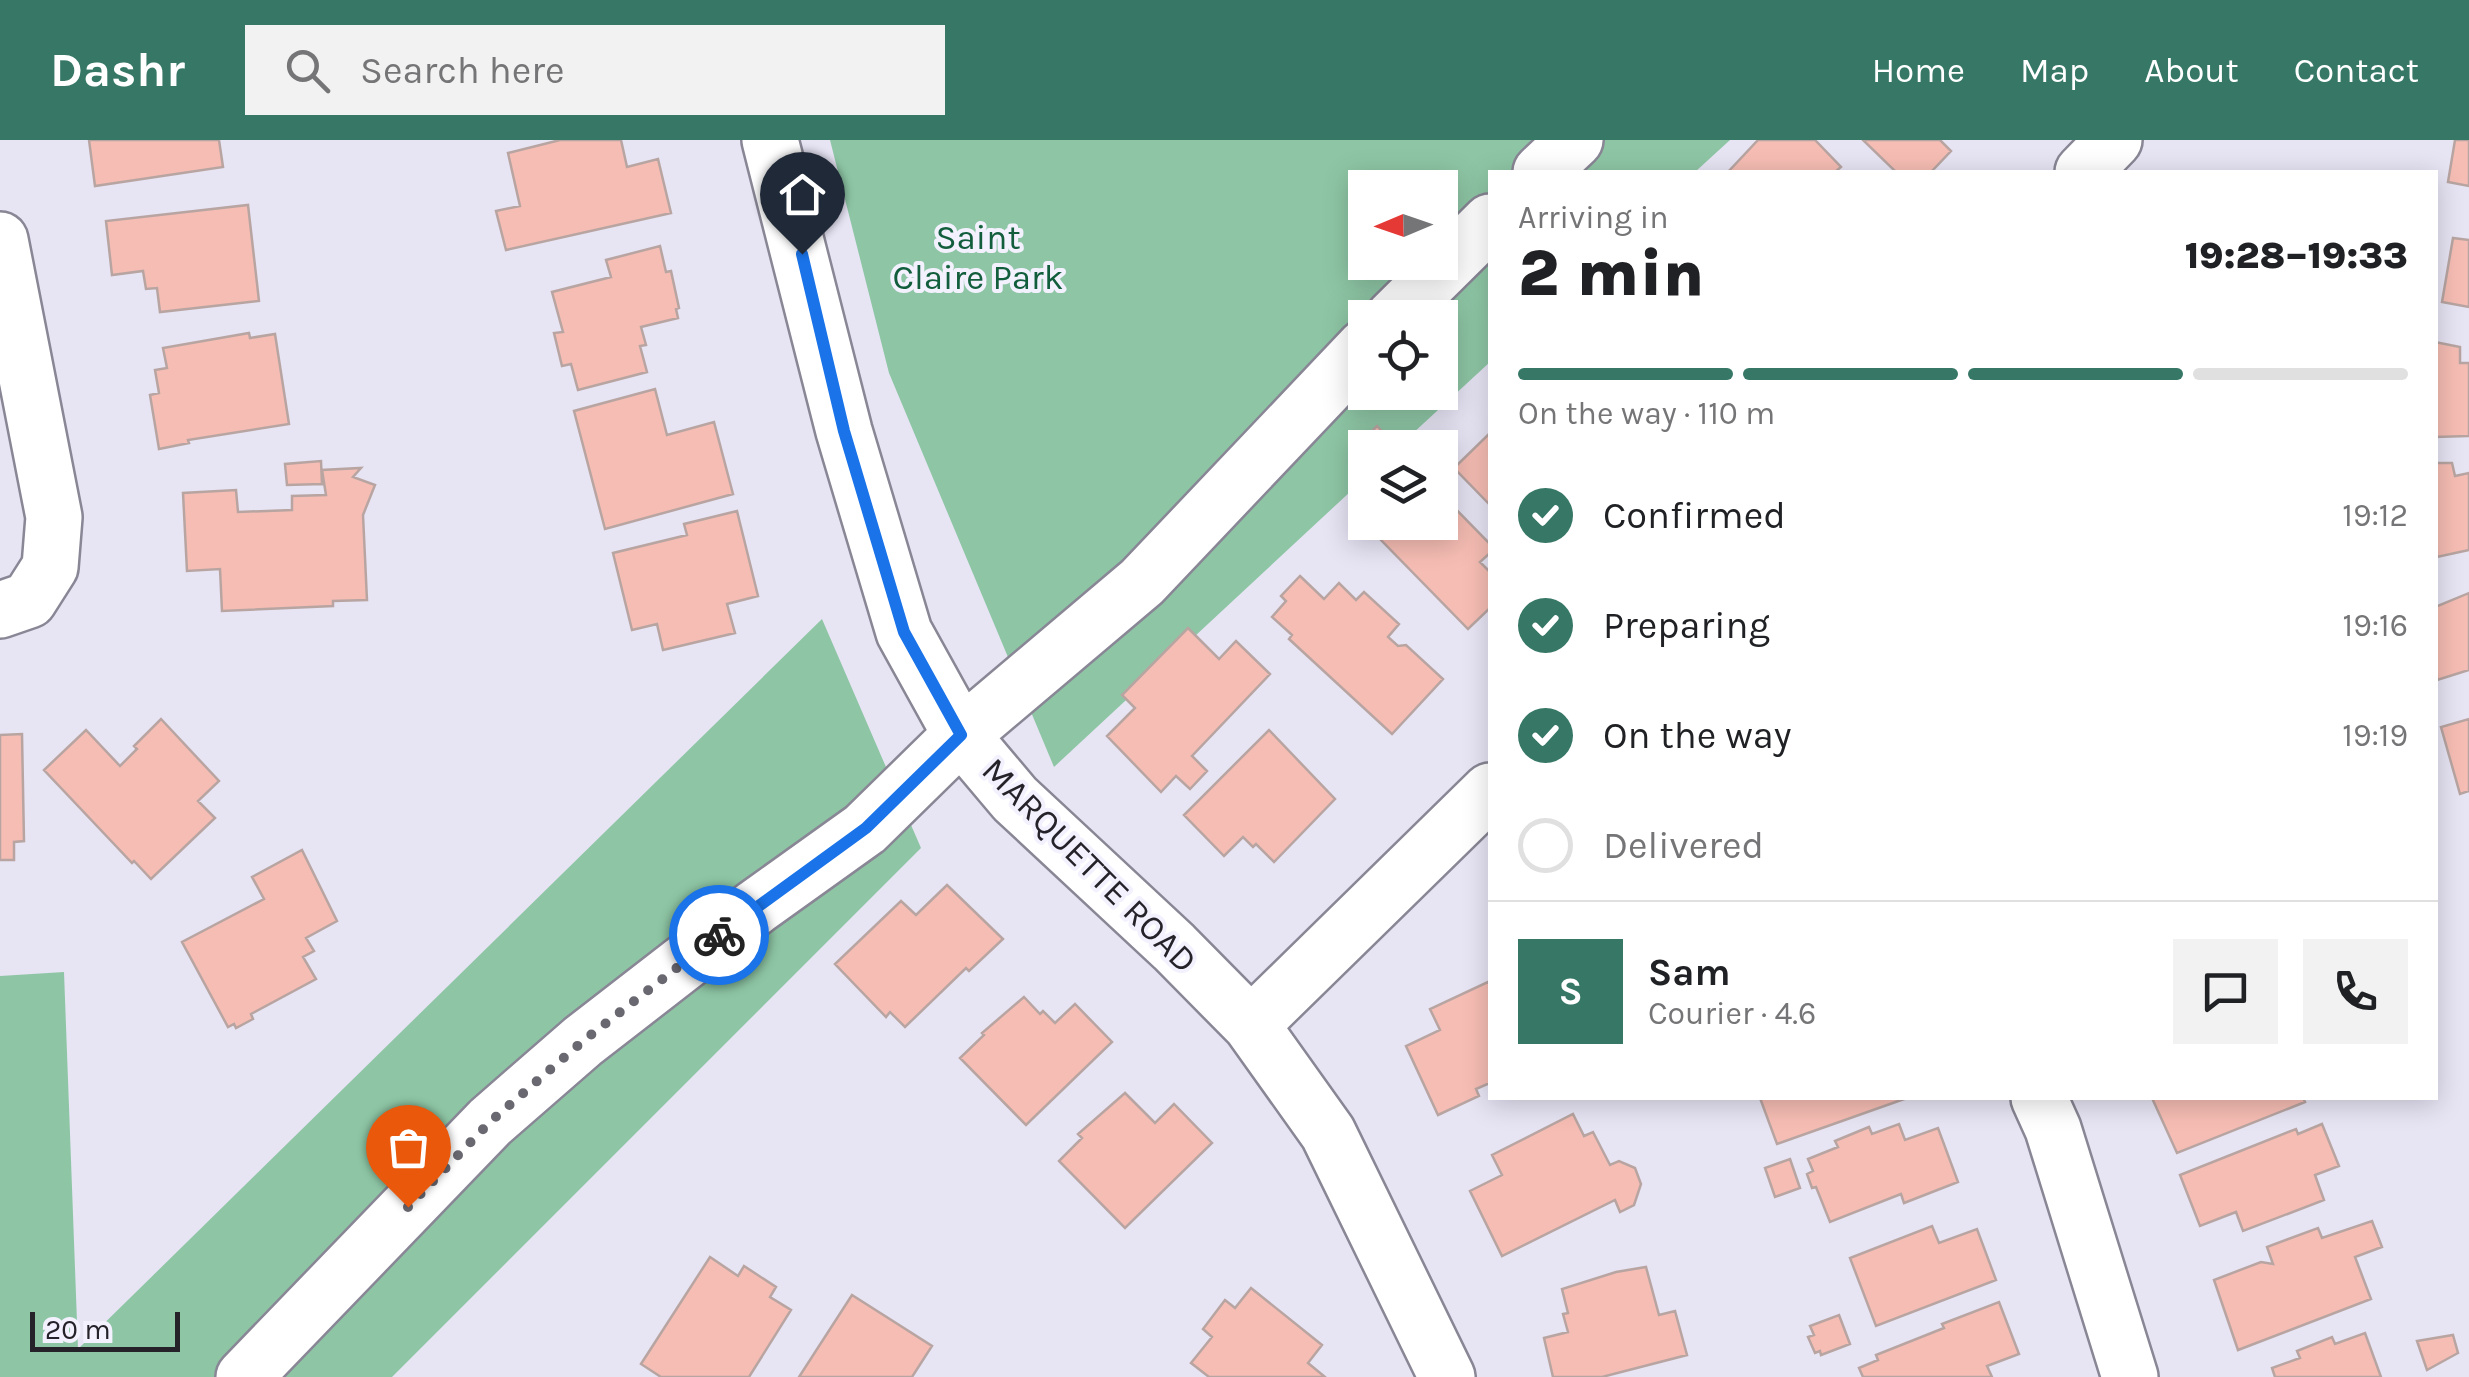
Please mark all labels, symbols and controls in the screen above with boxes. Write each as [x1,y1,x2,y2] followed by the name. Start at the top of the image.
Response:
[245,25,945,115] search box
[50,42,185,98] text: Dashr
[280,43,335,98] icon: search
[360,48,565,93] text: Search here
[1872,50,1965,91] text: Home
[2020,50,2089,91] text: Map
[2144,50,2239,91] text: About
[2294,50,2419,91] text: Contact
[760,152,845,255] pin
[775,167,830,222] icon: home
[1348,170,1458,280] north arrow
[1348,170,1458,540] map controls
[1518,199,1669,236] text: Arriving in
[893,217,1063,298] park label: Saint Claire Park
[2185,233,2408,278] text: 19:28–19:33
[1518,235,1704,311] text: 2 min
[1348,300,1458,410] button: locate
[1518,395,1775,432] text: On the way · 110 m
[1348,430,1458,540] button: layers
[1518,488,1573,543] icon: check
[1603,493,1786,538] text: Confirmed
[2342,497,2408,534] text: 19:12
[1518,598,1573,653] icon: check
[1603,603,1770,648] text: Preparing
[2343,607,2408,644] text: 19:16
[1518,708,1573,763] icon: check
[1603,713,1791,758] text: On the way
[2342,717,2408,754] text: 19:19
[974,749,1206,981] street label: MARQUETTE ROAD
[1603,823,1764,868] text: Delivered
[669,885,769,985] courier
[692,908,747,963] icon: bike
[2173,939,2278,1044] button: chat
[2303,939,2408,1044] button: phone
[1648,950,1731,995] text: Sam
[1558,969,1583,1014] text: S
[1648,995,1816,1032] text: Courier · 4.6
[366,1105,451,1208] pin
[381,1120,436,1175] icon: bag
[30,1307,180,1352] scale bar
[45,1313,111,1346] text: 20 m

